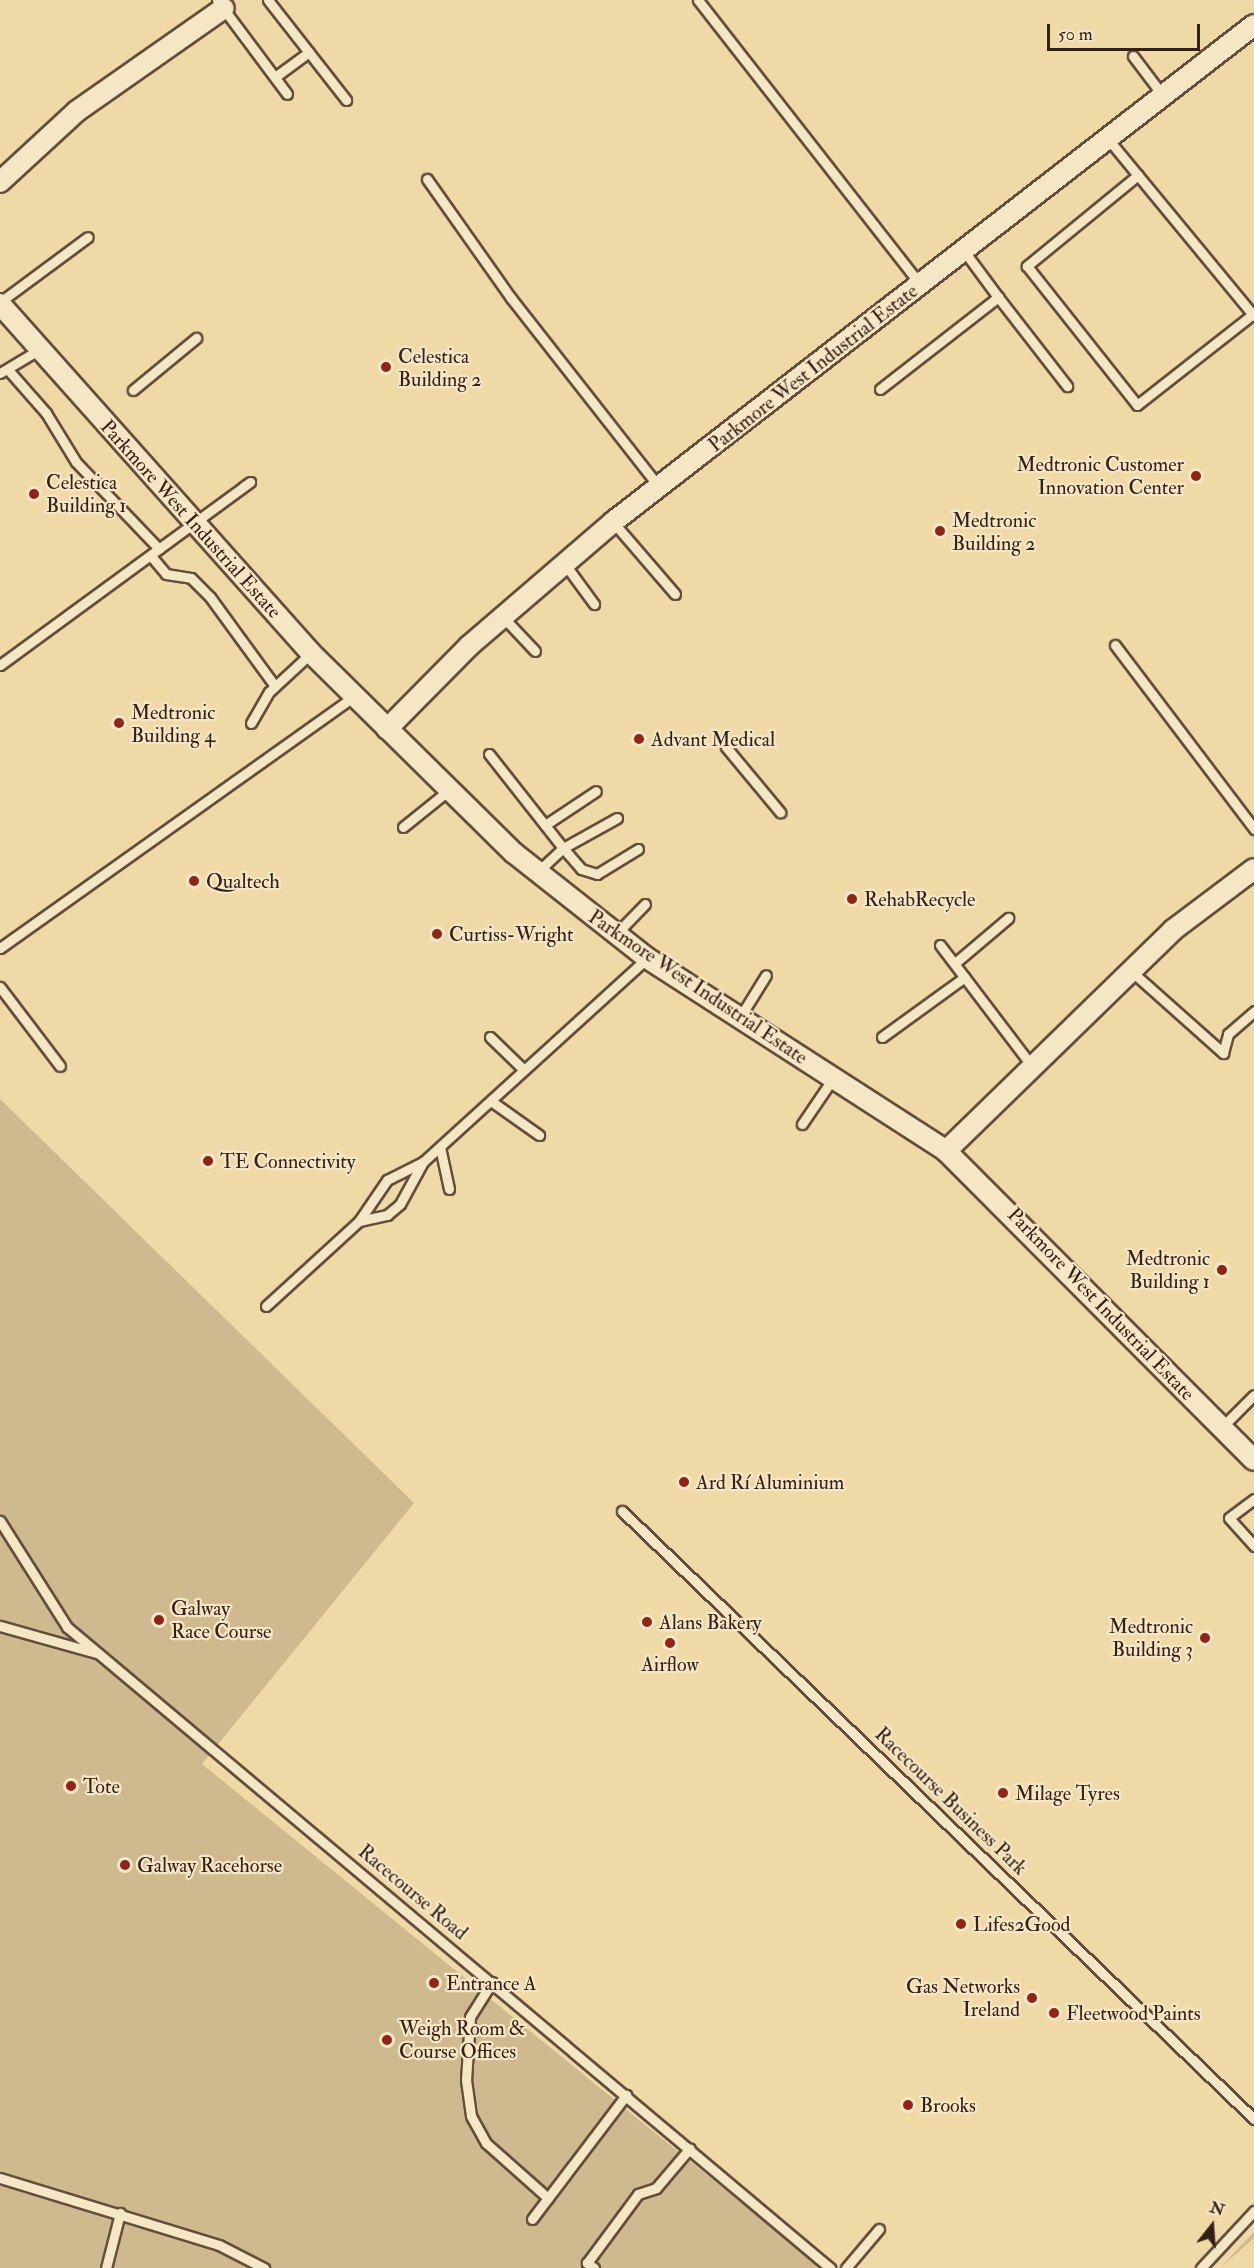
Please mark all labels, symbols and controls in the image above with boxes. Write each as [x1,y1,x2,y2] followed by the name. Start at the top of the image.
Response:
[1050,12,1203,50] scale bar
[1058,23,1093,46] text: 50 m
[704,279,922,457] street label: Parkmore West Industrial Estate
[398,344,481,391] place label: Celestica Building 2
[379,360,393,374] marker: Celestica Building 2
[95,415,287,623] street label: Parkmore West Industrial Estate
[1017,452,1184,499] place label: Medtronic Customer Innovation Center
[1189,469,1203,483] marker: Medtronic Customer Innovation Center
[46,470,126,517] place label: Celestica Building 1
[27,487,41,501] marker: Celestica Building 1
[952,508,1036,555] place label: Medtronic Building 2
[933,524,947,538] marker: Medtronic Building 2
[131,700,215,747] place label: Medtronic Building 4
[112,716,126,730] marker: Medtronic Building 4
[651,727,775,751] place label: Advant Medical
[632,732,646,746] marker: Advant Medical
[206,869,280,893] place label: Qualtech
[187,874,201,888] marker: Qualtech
[864,887,975,911] place label: RehabRecycle
[845,892,859,906] marker: RehabRecycle
[584,905,812,1069] street label: Parkmore West Industrial Estate
[449,922,573,946] place label: Curtiss-Wright
[430,927,444,941] marker: Curtiss-Wright
[220,1149,356,1173] place label: TE Connectivity
[201,1154,215,1168] marker: TE Connectivity
[1002,1203,1200,1405] street label: Parkmore West Industrial Estate
[1126,1246,1210,1293] place label: Medtronic Building 1
[1215,1263,1229,1277] marker: Medtronic Building 1
[696,1470,844,1494] place label: Ard Rí Aluminium
[677,1475,691,1489] marker: Ard Rí Aluminium
[171,1596,271,1643] place label: Galway Race Course
[659,1610,762,1634] place label: Alans Bakery
[152,1613,166,1627] marker: Galway Race Course
[1109,1614,1193,1661] place label: Medtronic Building 3
[640,1615,654,1629] marker: Alans Bakery
[1198,1631,1212,1645] marker: Medtronic Building 3
[663,1636,677,1650] marker: Airflow
[641,1652,699,1676] place label: Airflow
[870,1722,1032,1880] street label: Racecourse Business Park
[83,1774,120,1798] place label: Tote
[64,1779,78,1793] marker: Tote
[1015,1781,1120,1805] place label: Milage Tyres
[996,1786,1010,1800] marker: Milage Tyres
[353,1839,473,1945] street label: Racecourse Road
[137,1853,282,1877] place label: Galway Racehorse
[118,1858,132,1872] marker: Galway Racehorse
[973,1912,1070,1936] place label: Lifes2Good
[954,1917,968,1931] marker: Lifes2Good
[446,1971,536,1995] place label: Entrance A
[906,1974,1020,2021] place label: Gas Networks Ireland
[427,1976,441,1990] marker: Entrance A
[1025,1991,1039,2005] marker: Gas Networks Ireland
[1066,2001,1201,2025] place label: Fleetwood Paints
[1047,2006,1061,2020] marker: Fleetwood Paints
[399,2016,526,2063] place label: Weigh Room & Course Offices
[380,2033,394,2047] marker: Weigh Room & Course Offices
[920,2093,976,2117] place label: Brooks
[901,2098,915,2112] marker: Brooks
[1182,2196,1242,2256] north arrow
[1207,2197,1227,2220] text: N

